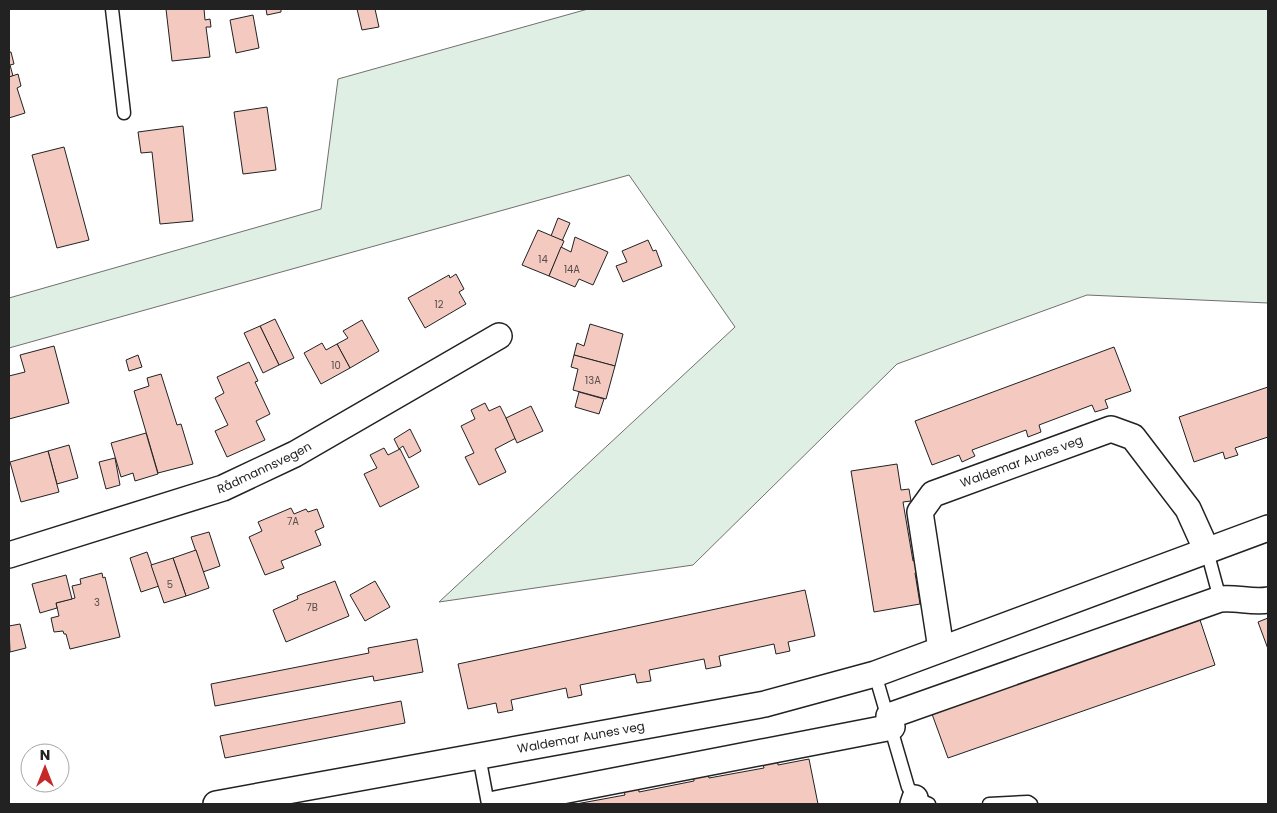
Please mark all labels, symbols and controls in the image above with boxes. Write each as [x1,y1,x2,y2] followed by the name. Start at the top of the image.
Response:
[538,252,548,267] house number: 14
[564,262,580,277] house number: 14A
[435,297,444,312] house number: 12
[331,358,341,373] house number: 10
[585,373,601,388] house number: 13A
[958,431,1085,491] street label: Waldemar Aunes veg
[215,437,314,497] street label: Rådmannsvegen
[287,514,299,529] house number: 7A
[167,577,173,592] house number: 5
[94,595,100,610] house number: 3
[306,600,318,615] house number: 7B
[516,717,646,757] street label: Waldemar Aunes veg
[20,743,70,793] north arrow
[40,745,50,765] text: N

